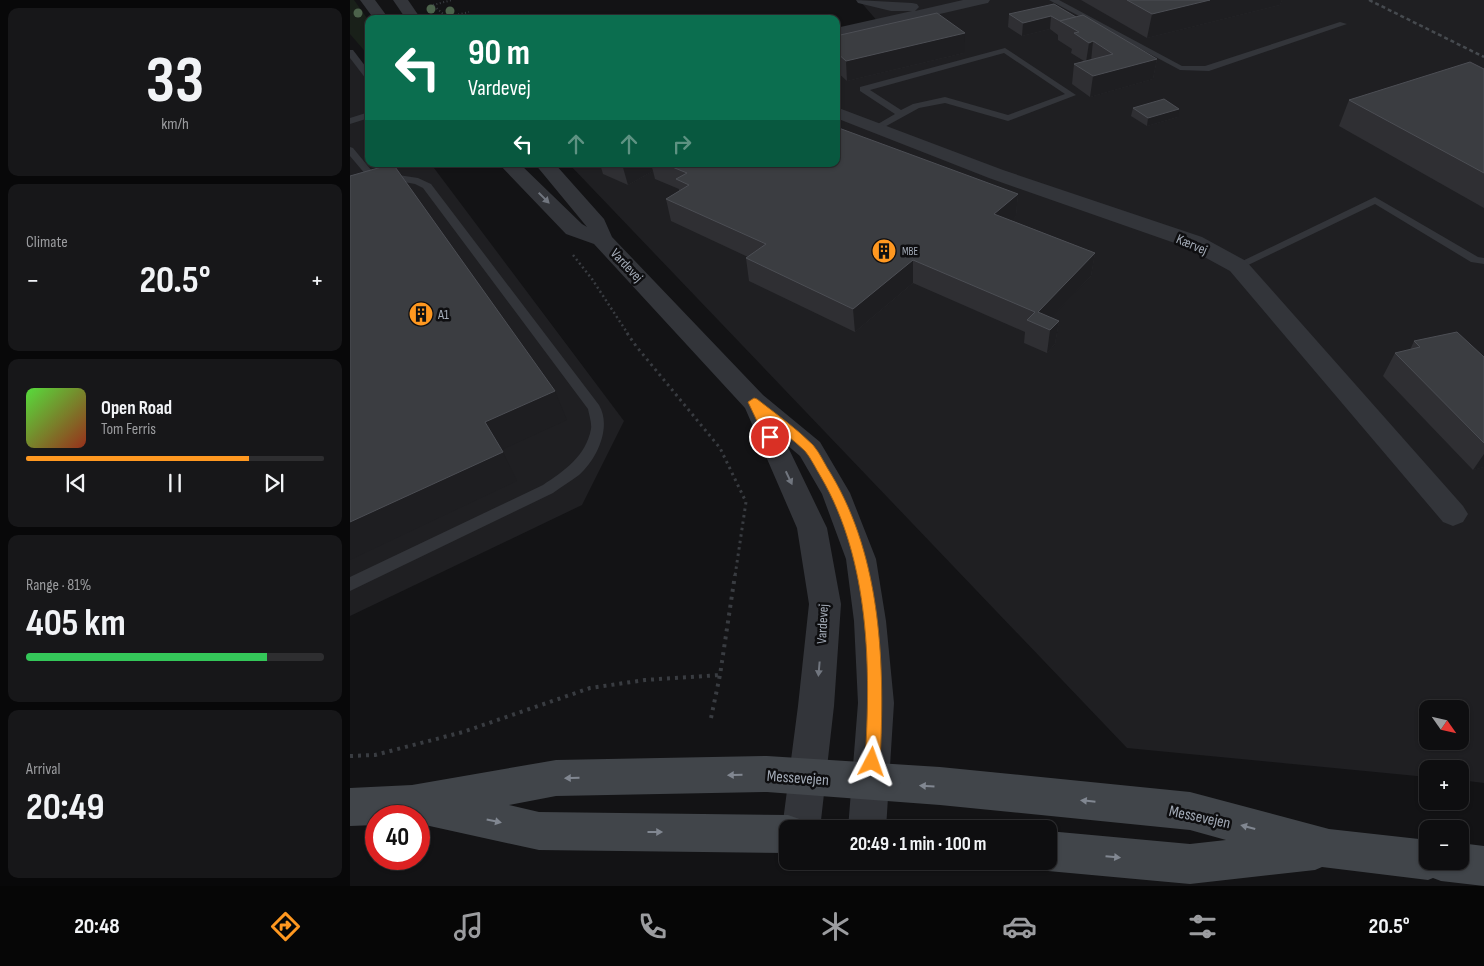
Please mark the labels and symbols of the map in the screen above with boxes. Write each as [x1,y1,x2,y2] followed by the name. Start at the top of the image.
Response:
[537,192,549,204] one-way arrow
[1174,230,1210,259] street label: Kærvej
[871,238,897,264] building icon: MBE
[607,245,646,286] street label: Vardevej
[902,245,918,258] place label: MBE
[408,301,434,327] building icon: A1
[437,306,449,323] place label: A1
[749,416,791,458] pin
[785,471,793,485] one-way arrow
[813,604,832,644] street label: Vardevej
[815,661,823,677] one-way arrow
[1419,700,1469,750] north arrow
[845,735,897,787] position arrow
[766,767,830,790] street label: Messevejen
[727,771,743,779] one-way arrow
[564,774,580,782] one-way arrow
[918,781,934,789] one-way arrow
[1080,797,1096,805] one-way arrow
[1167,802,1232,833] street label: Messevejen
[365,805,430,870] speed limit sign: 40
[486,817,501,825] one-way arrow
[1241,822,1256,830] one-way arrow
[647,828,663,836] one-way arrow
[1106,853,1122,861] one-way arrow

